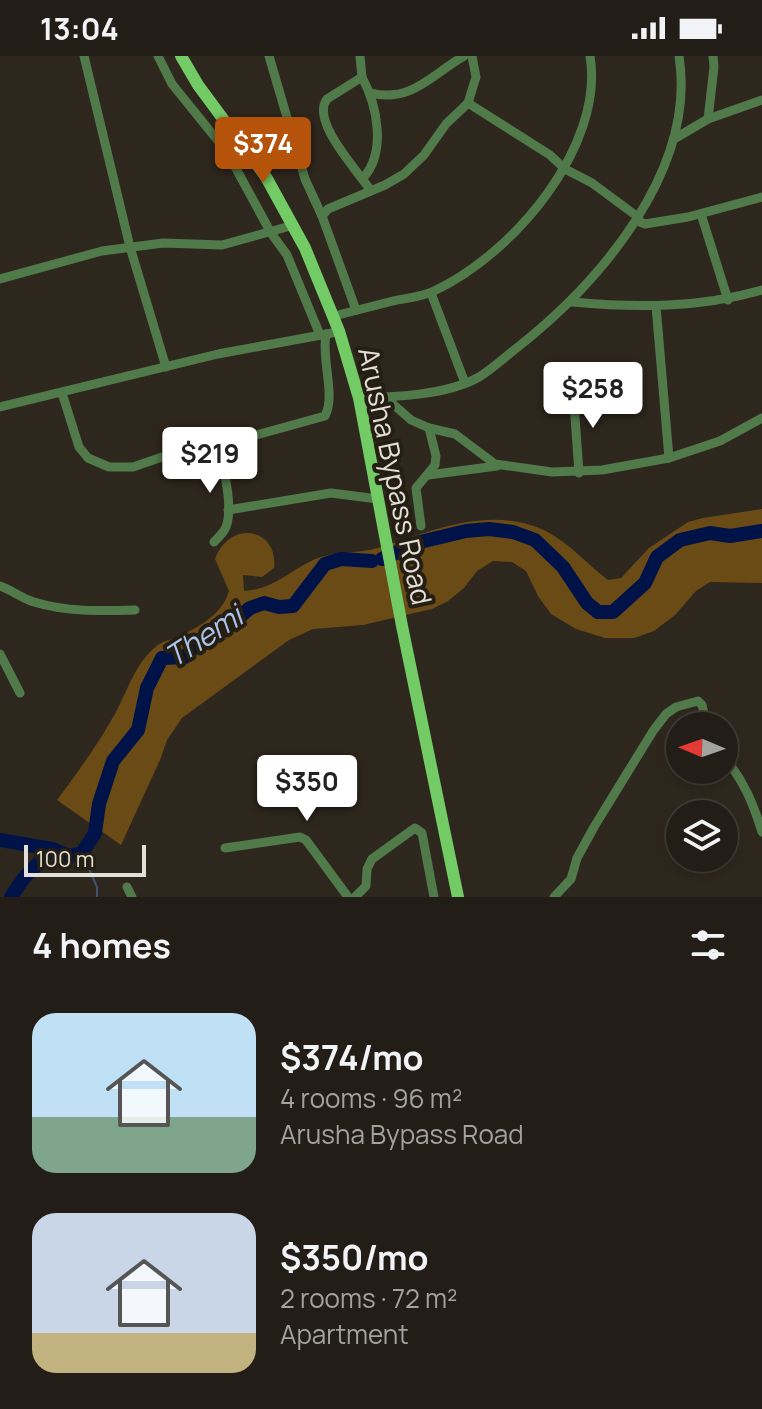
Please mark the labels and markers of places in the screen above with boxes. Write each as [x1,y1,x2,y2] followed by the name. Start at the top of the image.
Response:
[216,117,310,185] pin: $374
[546,362,640,430] pin: $258
[163,427,257,495] pin: $219
[260,755,354,823] pin: $350

